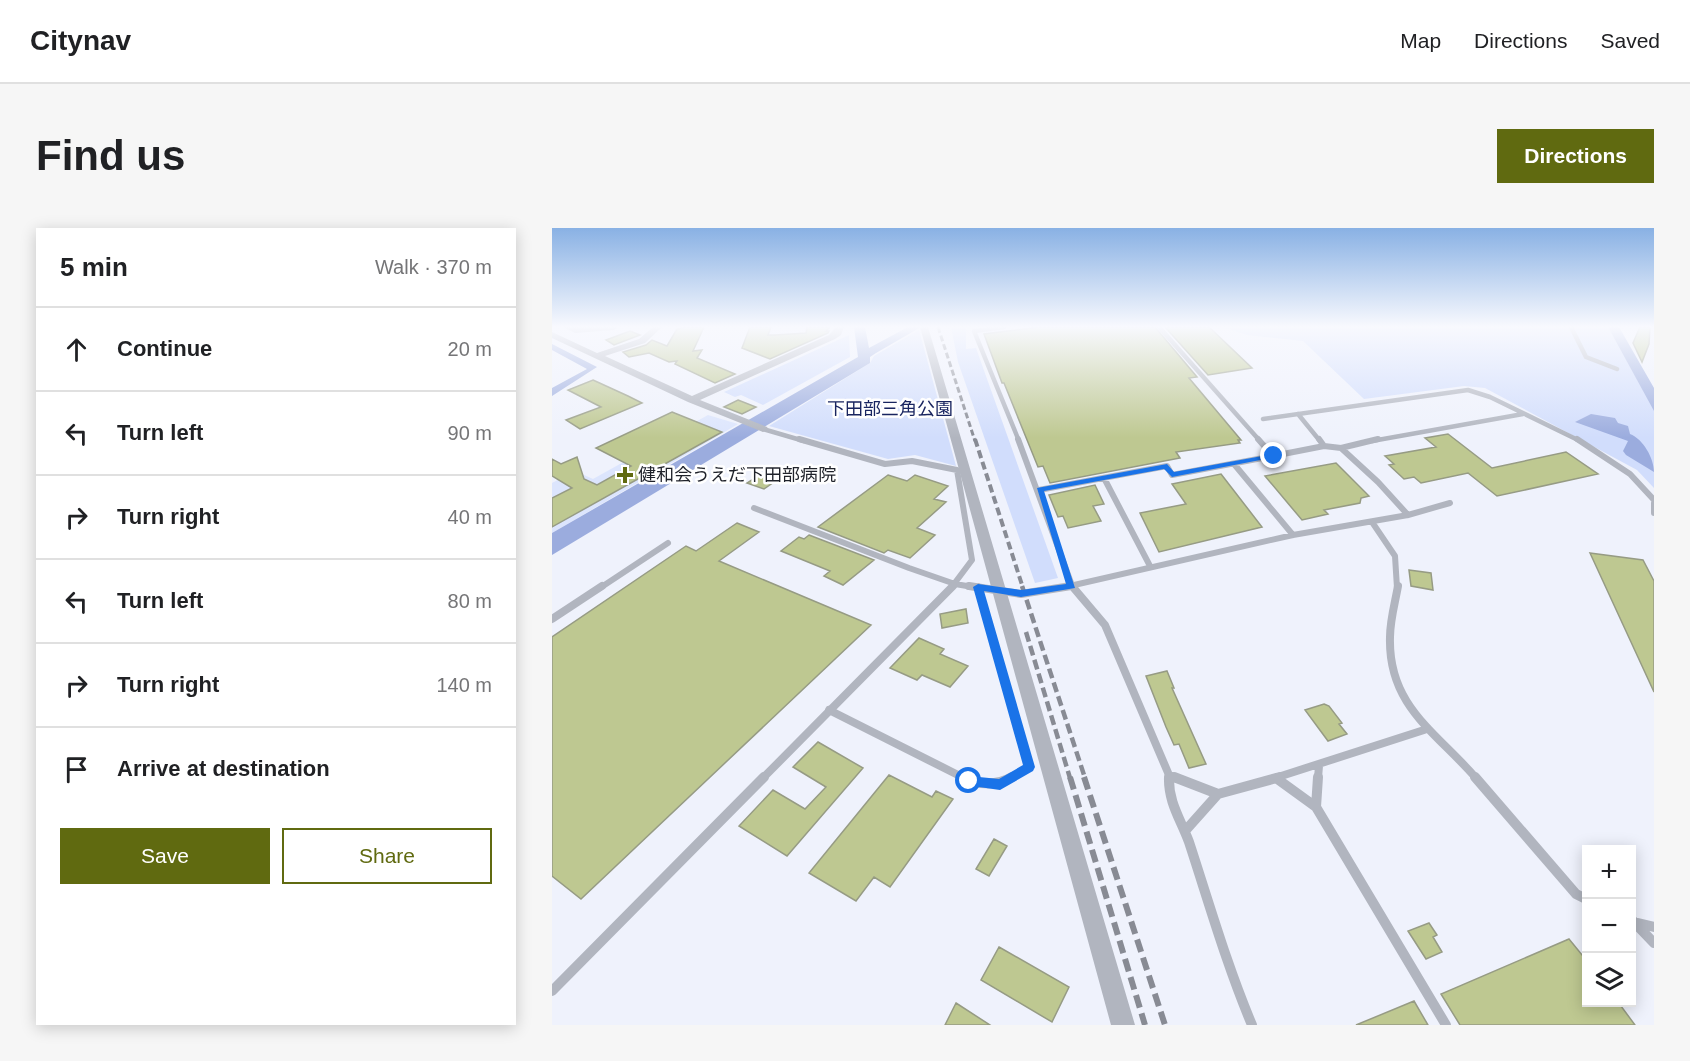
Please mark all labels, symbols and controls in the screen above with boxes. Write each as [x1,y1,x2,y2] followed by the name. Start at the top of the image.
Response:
[30,25,131,56] text: Citynav
[1400,29,1441,52] text: Map
[1474,29,1567,52] text: Directions
[1600,29,1660,52] text: Saved
[1497,129,1654,183] button: Directions
[36,132,185,179] text: Find us
[60,252,128,282] text: 5 min
[375,256,492,278] text: Walk · 370 m
[60,333,93,366] icon: ahead
[117,336,212,361] text: Continue
[448,338,492,360] text: 20 m
[827,399,953,419] park label: 下田部三角公園
[60,417,93,450] icon: left
[117,420,203,445] text: Turn left
[448,422,492,444] text: 90 m
[1260,442,1286,468] route end
[638,465,836,485] place label: 健和会うえだ下田部病院
[616,466,634,484] marker: 健和会うえだ下田部病院
[60,501,93,534] icon: right
[117,504,219,529] text: Turn right
[448,506,492,528] text: 40 m
[60,585,93,618] icon: left
[117,588,203,613] text: Turn left
[448,590,492,612] text: 80 m
[60,669,93,702] icon: right
[117,672,219,697] text: Turn right
[436,674,492,696] text: 140 m
[60,753,93,786] icon: arrive
[117,756,330,781] text: Arrive at destination
[955,767,981,793] route start
[60,828,270,884] button: Save
[282,828,492,884] button: Share
[1582,845,1636,1007] map controls
[1582,845,1636,899] button: +
[1582,899,1636,953] button: −
[1582,953,1636,1007] button: layers

